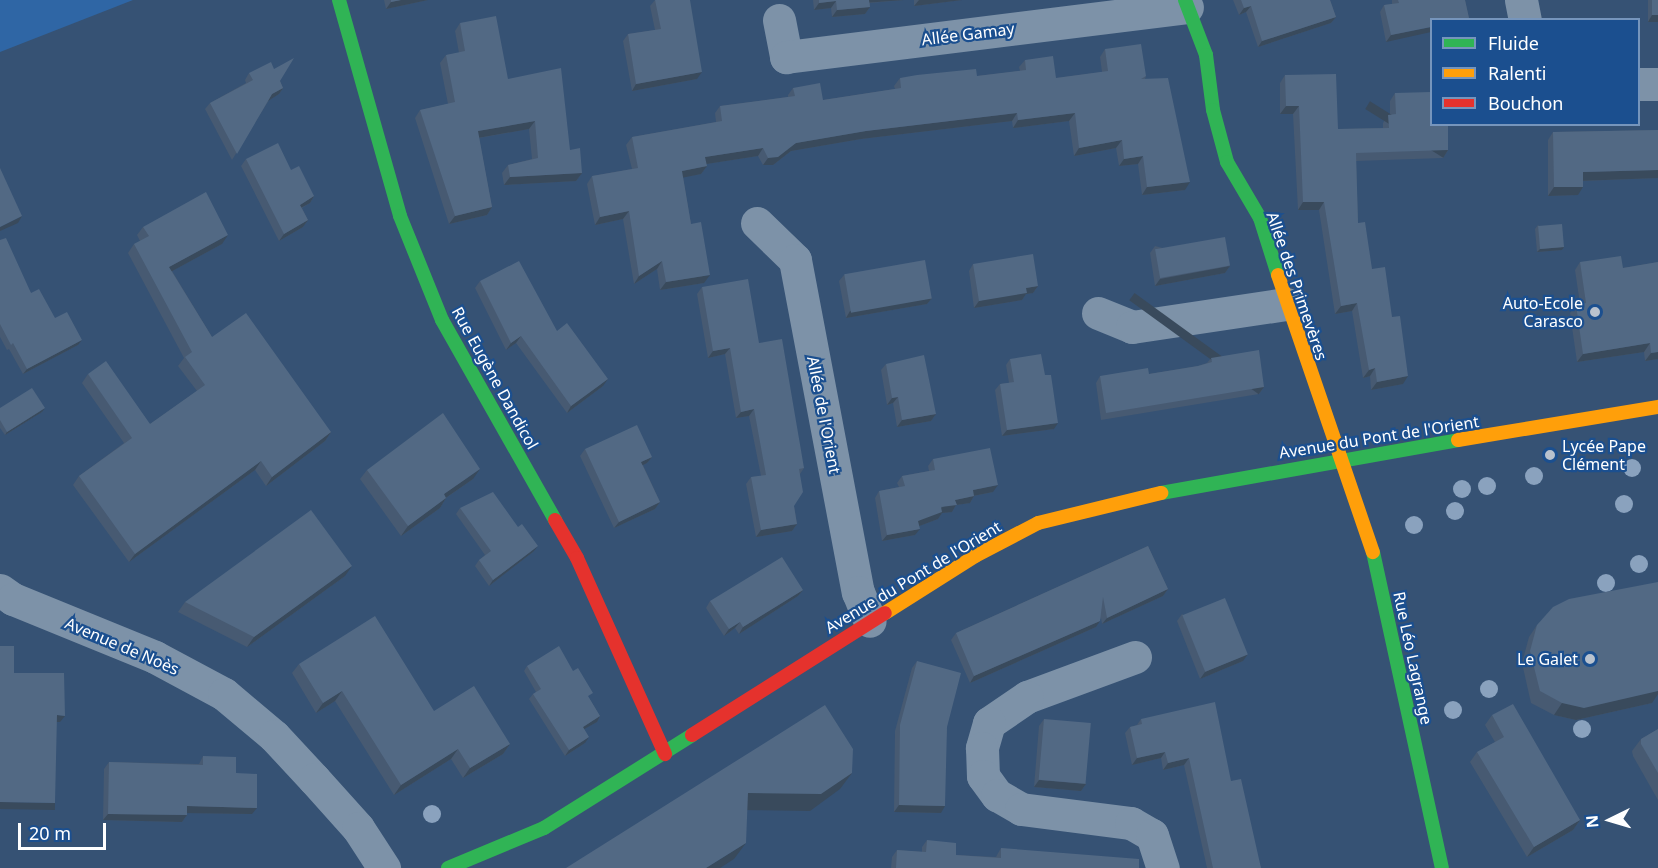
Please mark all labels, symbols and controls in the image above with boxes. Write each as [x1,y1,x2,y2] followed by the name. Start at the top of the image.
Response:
[1430,18,1640,126] legend
[920,19,1016,49] street label: Allée Gamay
[1488,31,1539,55] text: Fluide
[1488,61,1546,85] text: Ralenti
[1488,91,1564,115] text: Bouchon
[1263,209,1331,363] street label: Allée des Primevères
[1503,293,1583,331] place label: Auto-Ecole Carasco
[448,303,542,453] street label: Rue Eugène Dandicol
[1588,305,1602,319] marker: Auto-Ecole Carasco
[803,355,845,475] street label: Allée de l'Orient
[1278,412,1480,462] street label: Avenue du Pont de l'Orient
[1562,436,1646,474] place label: Lycée Pape Clément
[1543,448,1557,462] marker: Lycée Pape Clément
[821,517,1005,637] street label: Avenue du Pont de l'Orient
[1390,590,1436,726] street label: Rue Léo Lagrange
[62,613,182,679] street label: Avenue de Noès
[1517,649,1578,669] place label: Le Galet
[1583,652,1597,666] marker: Le Galet
[1580,790,1640,850] north arrow
[21,811,110,849] scale bar
[1581,814,1604,829] text: N
[29,821,71,845] text: 20 m

